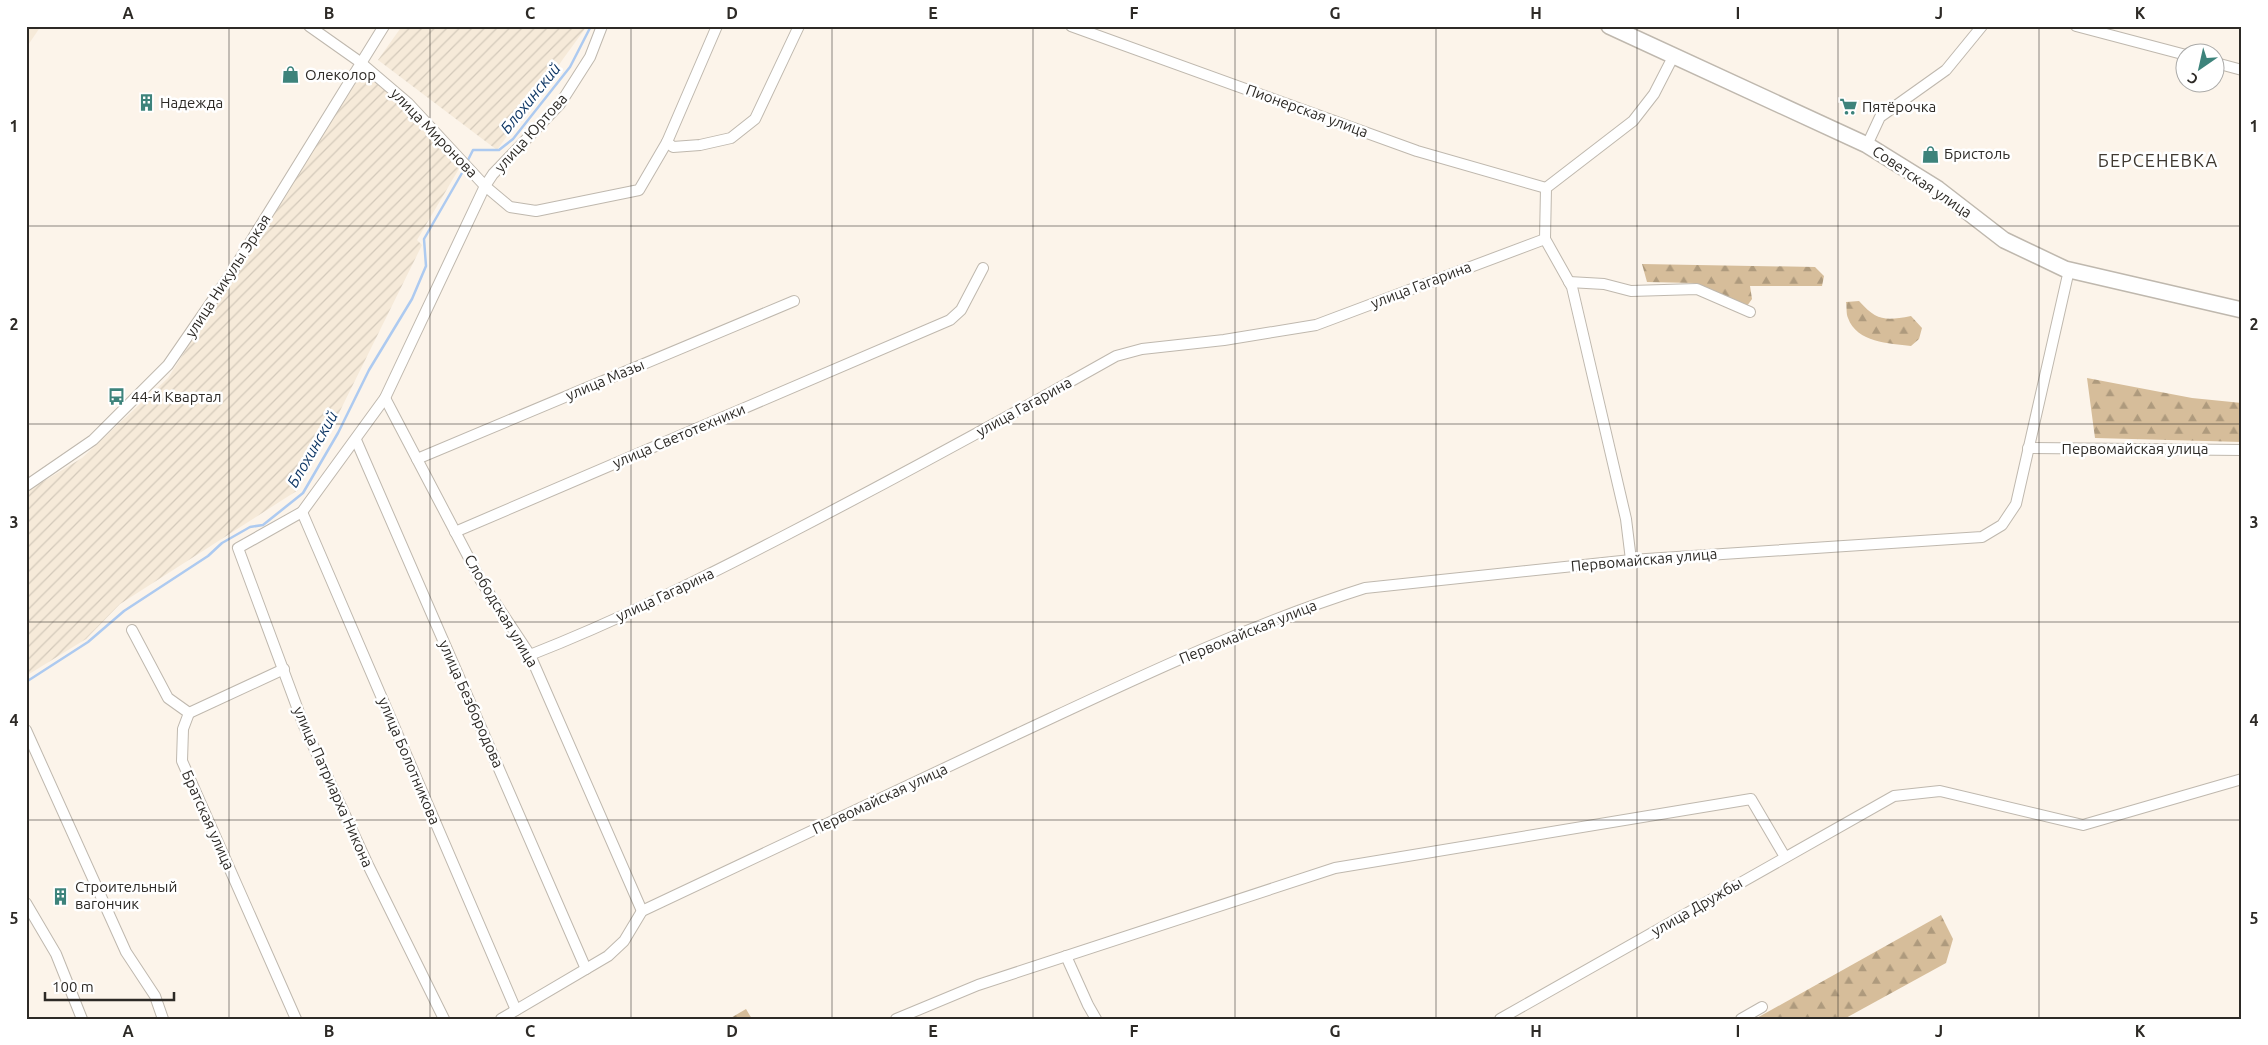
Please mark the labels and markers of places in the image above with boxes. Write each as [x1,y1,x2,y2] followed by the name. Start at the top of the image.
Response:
[281,65,301,85] shop icon: Олеколор
[305,66,376,83] place label: Олеколор
[136,93,156,113] building icon: Надежда
[160,94,223,111] place label: Надежда
[1838,97,1858,117] supermarket icon: Пятёрочка
[1862,98,1936,115] place label: Пятёрочка
[1920,144,1940,164] shop icon: Бристоль
[1944,145,2010,162] place label: Бристоль
[107,387,127,407] bus stop icon: 44-й Квартал
[131,388,222,405] place label: 44-й Квартал
[75,878,177,912] place label: Строительный вагончик
[51,886,71,906] building icon: Строительный вагончик

